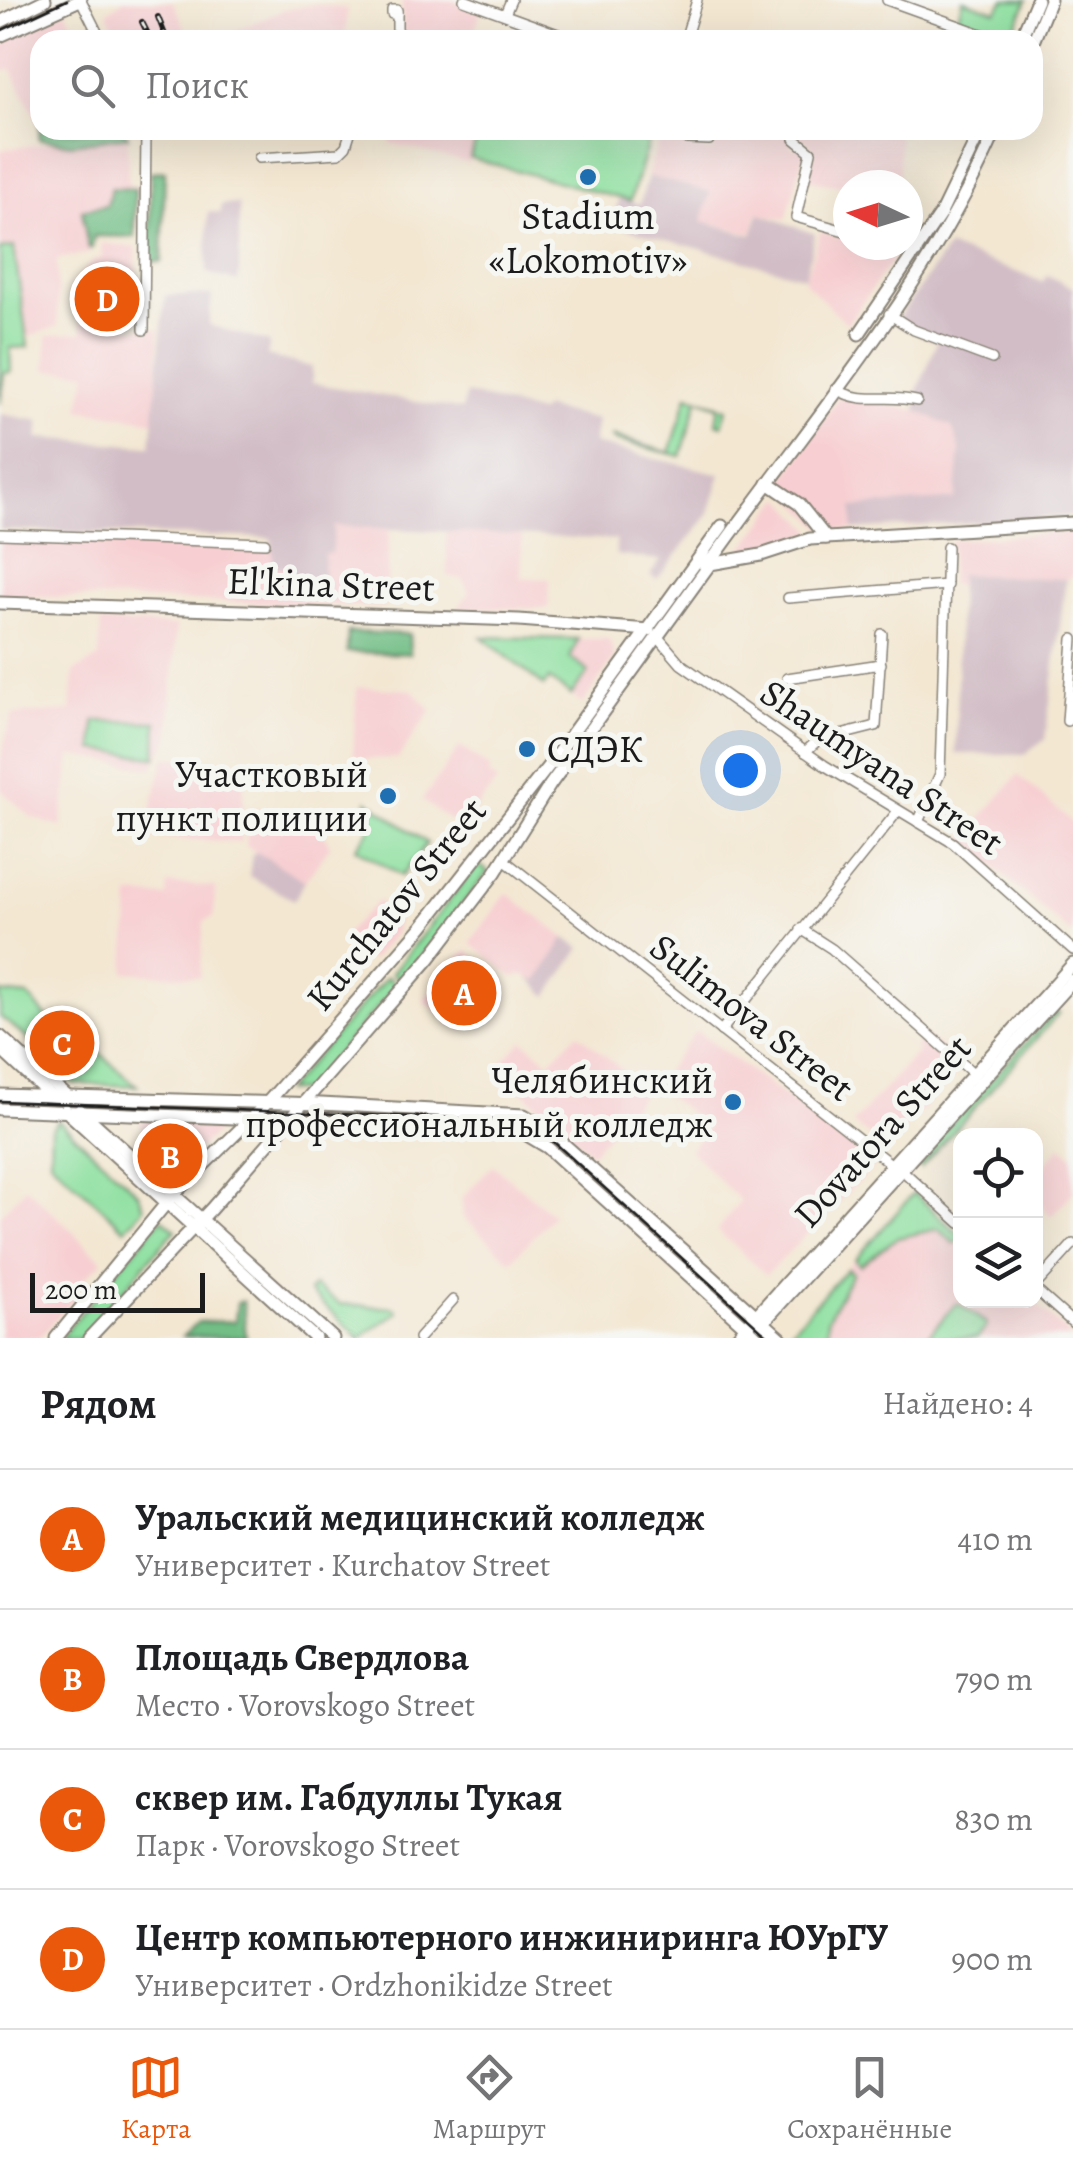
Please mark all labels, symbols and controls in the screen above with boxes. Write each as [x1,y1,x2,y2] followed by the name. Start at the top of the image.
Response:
[30,30,1043,140] search box
[65,58,120,113] icon: search
[145,59,249,111] text: Поиск
[577,166,599,188] marker: Stadium «Lokomotiv»
[833,170,923,260] north arrow
[489,190,687,286] place label: Stadium «Lokomotiv»
[74,262,140,336] pin: D
[226,554,436,614] street label: El'kina Street
[750,666,1014,868] street label: Shaumyana Street
[547,723,643,775] place label: СДЭК
[516,738,538,760] marker: СДЭК
[715,745,766,796] your location
[115,748,368,844] place label: Участковый пункт полиции
[377,785,399,807] marker: Участковый пункт полиции
[294,786,498,1022] street label: Kurchatov Street
[639,921,865,1113] street label: Sulimova Street
[432,956,496,1030] pin: A
[30,1006,94,1080] pin: C
[781,1023,983,1239] street label: Dovatora Street
[245,1054,713,1150] place label: Челябинский профессиональный колледж
[722,1091,744,1113] marker: Челябинский профессиональный колледж
[138,1118,202,1194] pin: B
[953,1128,1043,1308] map controls
[953,1128,1043,1218] button: locate
[953,1218,1043,1308] button: layers
[30,1268,205,1312] scale bar
[45,1271,117,1309] text: 200 m
[40,1375,157,1432] text: Рядом
[882,1381,1033,1425] text: Найдено: 4
[135,1491,705,1543] text: Уральский медицинский колледж
[62,1517,83,1561] text: A
[958,1517,1033,1561] text: 410 m
[135,1543,550,1587] text: Университет · Kurchatov Street
[135,1631,469,1683] text: Площадь Свердлова
[62,1657,83,1701] text: B
[955,1657,1033,1701] text: 790 m
[135,1683,475,1727] text: Место · Vorovskogo Street
[135,1771,563,1823] text: сквер им. Габдуллы Тукая
[63,1797,82,1841] text: C
[954,1797,1033,1841] text: 830 m
[135,1823,460,1867] text: Парк · Vorovskogo Street
[135,1911,888,1963] text: Центр компьютерного инжиниринга ЮУрГУ
[61,1937,84,1981] text: D
[951,1937,1033,1981] text: 900 m
[135,1963,613,2007] text: Университет · Ordzhonikidze Street
[121,2050,191,2148] tab: Карта
[433,2050,546,2148] tab: Маршрут
[787,2050,952,2148] tab: Сохранённые

